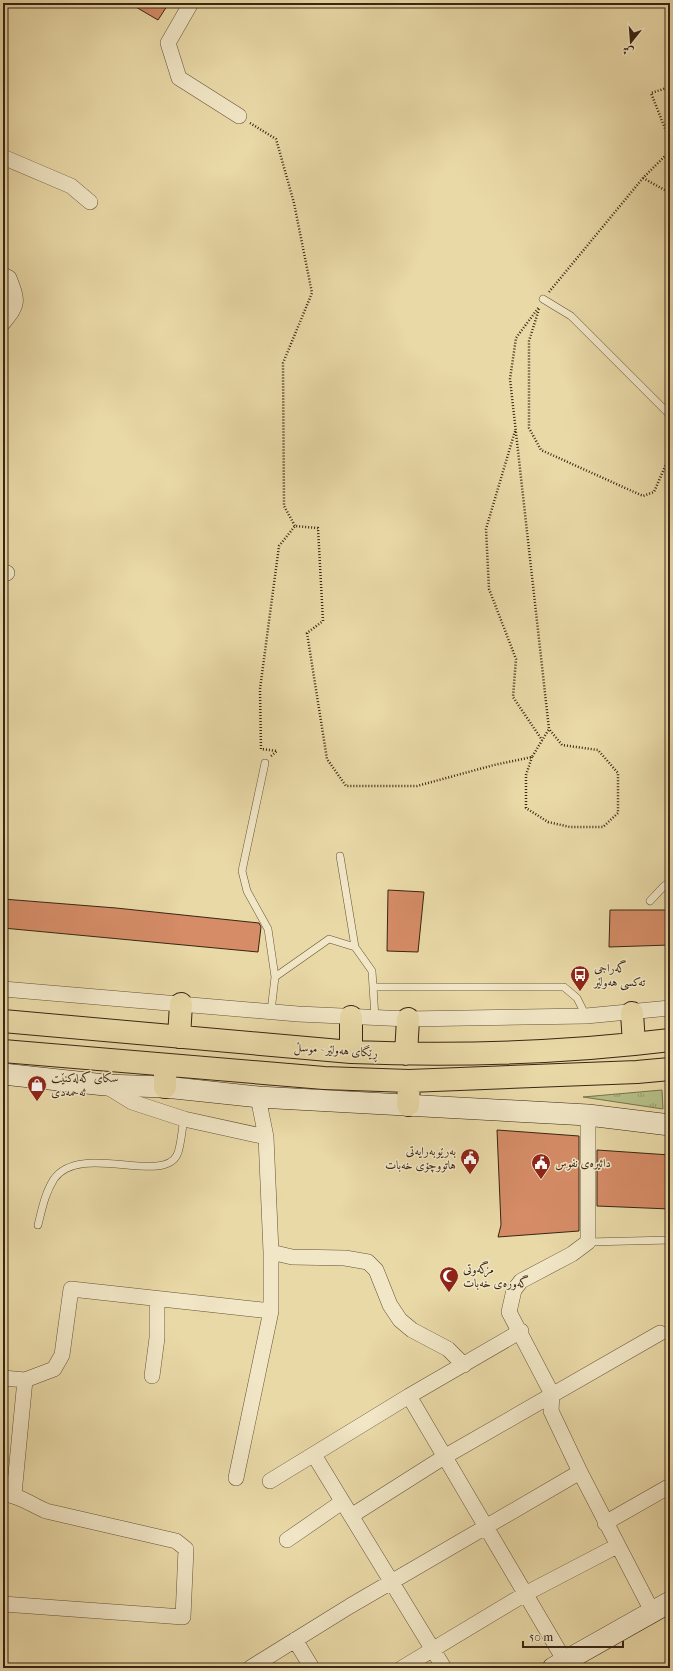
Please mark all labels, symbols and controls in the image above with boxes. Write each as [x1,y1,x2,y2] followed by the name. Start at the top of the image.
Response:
[611,22,651,62] north arrow
[621,43,635,59] text: ش
[592,959,646,991] place label: گەراجی تەکسی هەولێر
[569,964,591,992] bus stop icon: گەراجی تەکسی هەولێر
[293,1039,379,1063] street label: ڕێگای هەولێر - موسڵ
[51,1070,118,1099] place label: سکای کەلەکنێت ئەحمەدی
[26,1074,48,1102] shop icon: سکای کەلەکنێت ئەحمەدی
[385,1144,456,1173] place label: به‌رێوبه‌رایه‌تی هاتووچۆی خه‌بات
[459,1147,481,1175] public building icon: به‌رێوبه‌رایه‌تی هاتووچۆی خه‌بات
[530,1152,552,1180] public building icon: دائیرەی نفوس
[555,1156,611,1171] place label: دائیرەی نفوس
[463,1260,529,1291] place label: مزگەوتى گەورەى خەبات
[438,1265,460,1293] mosque icon: مزگەوتى گەورەى خەبات
[523,1623,623,1649] scale bar
[529,1630,553,1644] text: 50 m

